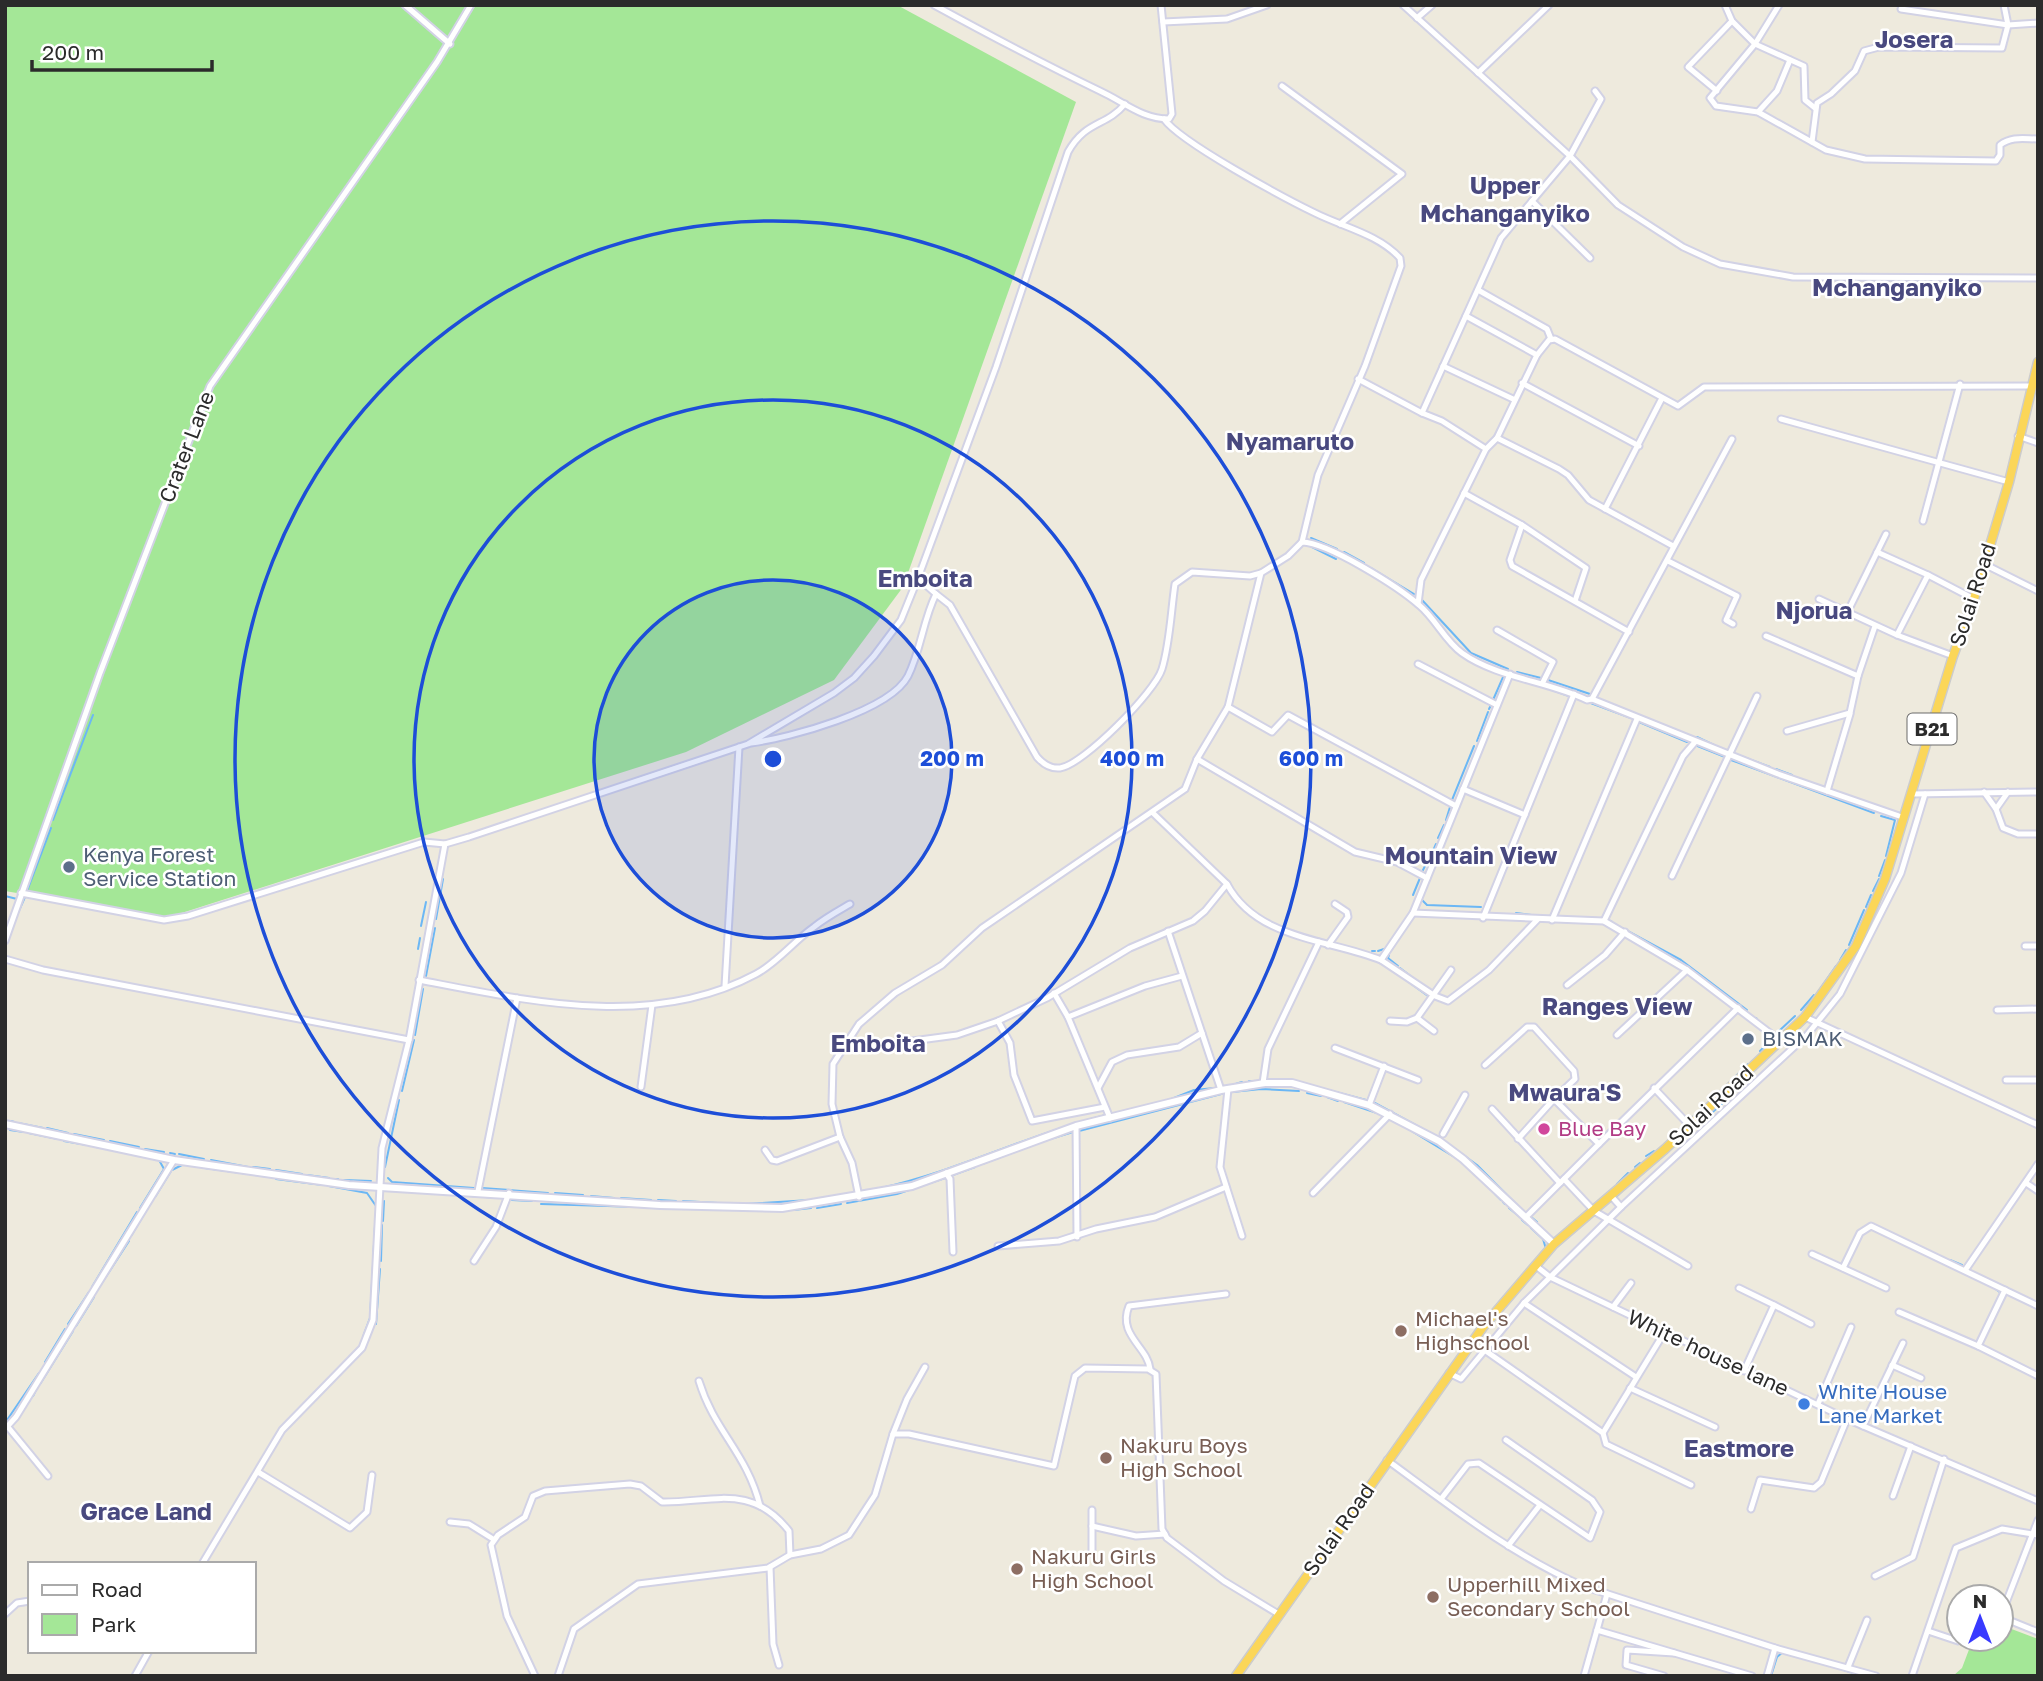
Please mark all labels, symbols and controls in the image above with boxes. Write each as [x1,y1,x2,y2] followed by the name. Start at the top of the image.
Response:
[1875,24,1953,53] district label: Josera
[32,28,212,72] scale bar
[42,39,104,65] text: 200 m
[1420,170,1590,227] district label: Upper Mchanganyiko
[1812,272,1982,301] district label: Mchanganyiko
[153,387,219,506] street label: Crater Lane
[1226,426,1354,455] district label: Nyamaruto
[1943,540,2001,650] street label: Solai Road
[877,563,973,592] district label: Emboita
[1776,595,1852,624] district label: Njorua
[1908,714,1956,744] road number: B21
[920,745,984,771] text: 200 m
[1100,745,1164,771] text: 400 m
[1279,745,1343,771] text: 600 m
[761,747,785,771] centre of rings
[1385,840,1557,869] district label: Mountain View
[83,841,236,891] place label: Kenya Forest Service Station
[61,859,77,875] marker: Kenya Forest Service Station
[1542,991,1692,1020] district label: Ranges View
[1762,1025,1843,1051] place label: BISMAK
[830,1028,926,1057] district label: Emboita
[1740,1031,1756,1047] marker: BISMAK
[1662,1059,1758,1151] street label: Solai Road
[1508,1077,1622,1106] district label: Mwaura'S
[1558,1115,1646,1141] place label: Blue Bay
[1536,1121,1552,1137] marker: Blue Bay
[1624,1303,1793,1401] street label: White house lane
[1415,1305,1530,1355] place label: Michael's Highschool
[1393,1323,1409,1339] marker: Michael's Highschool
[1818,1378,1947,1428] place label: White House Lane Market
[1796,1396,1812,1412] marker: White House Lane Market
[1120,1432,1248,1482] place label: Nakuru Boys High School
[1684,1433,1794,1462] district label: Eastmore
[1098,1450,1114,1466] marker: Nakuru Boys High School
[1297,1478,1380,1581] street label: Solai Road
[80,1496,212,1525] district label: Grace Land
[1031,1543,1156,1593] place label: Nakuru Girls High School
[1009,1561,1025,1577] marker: Nakuru Girls High School
[28,1562,256,1653] legend
[1447,1571,1630,1621] place label: Upperhill Mixed Secondary School
[91,1576,142,1602] text: Road
[1945,1583,2015,1653] north arrow
[1425,1589,1441,1605] marker: Upperhill Mixed Secondary School
[1973,1589,1987,1612] text: N
[91,1611,137,1637] text: Park

